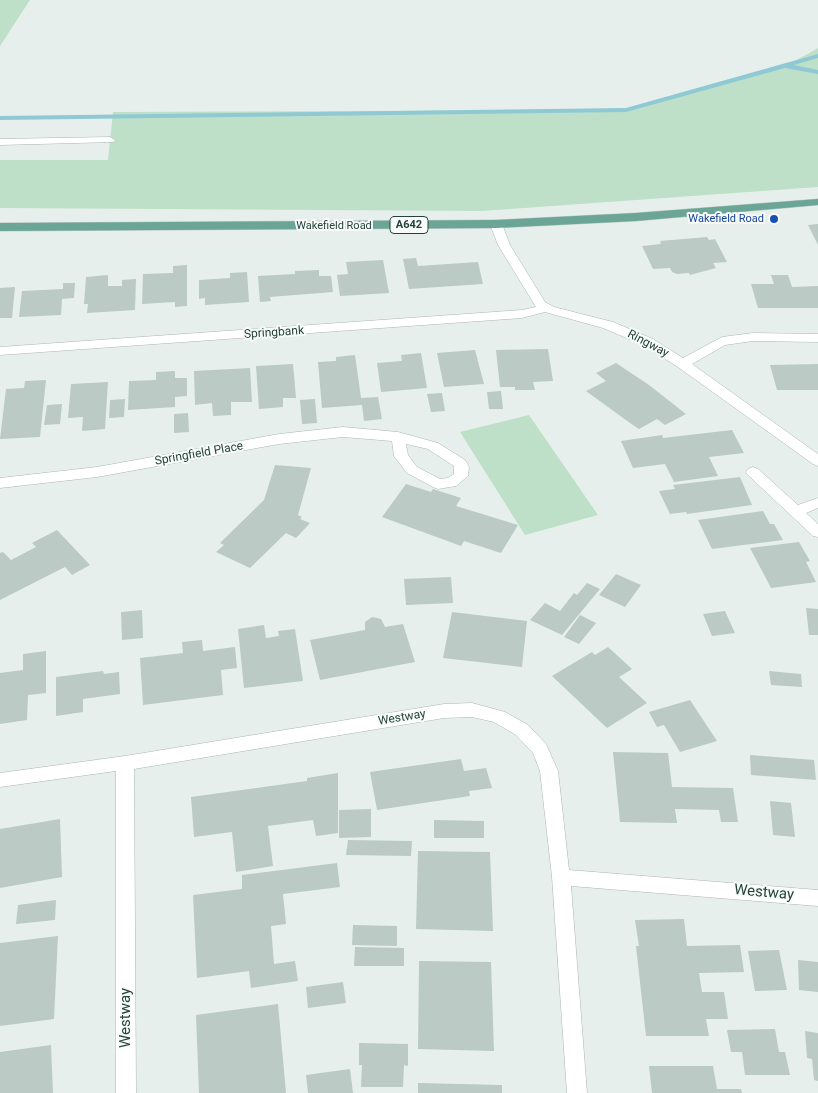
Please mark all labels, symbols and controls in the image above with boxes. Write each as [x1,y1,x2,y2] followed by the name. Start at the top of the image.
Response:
[688,212,764,226] place label: Wakefield Road
[768,213,780,225] marker: Wakefield Road
[390,216,428,234] road number: A642
[296,219,372,233] street label: Wakefield Road
[243,324,305,342] street label: Springbank
[625,327,671,361] street label: Ringway
[154,439,244,469] street label: Springfield Place
[377,707,427,729] street label: Westway
[733,881,795,905] street label: Westway
[117,988,135,1048] street label: Westway

